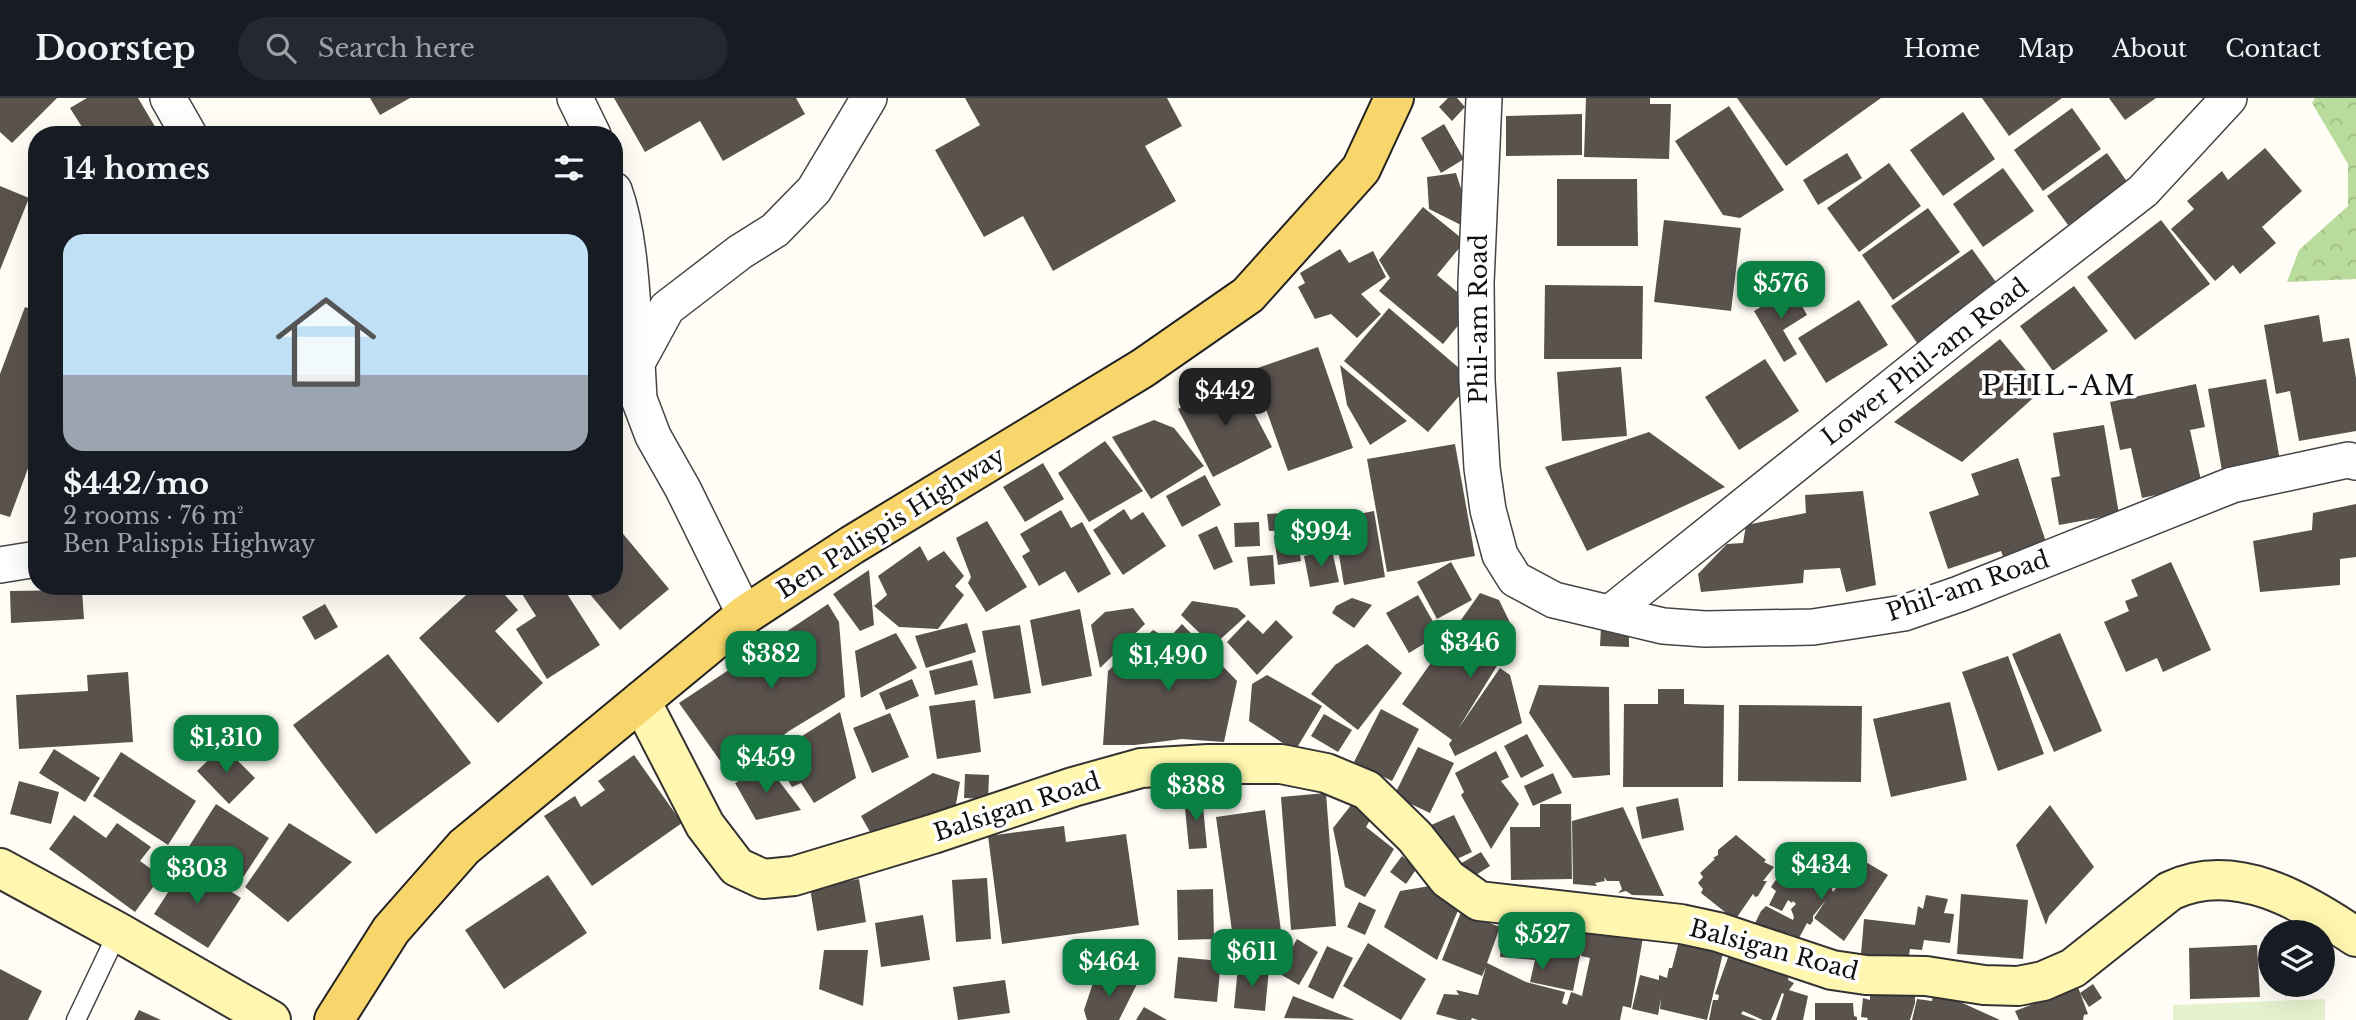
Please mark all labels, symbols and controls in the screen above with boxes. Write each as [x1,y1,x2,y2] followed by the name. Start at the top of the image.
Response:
[238,17,728,80] search box
[35,28,196,69] text: Doorstep
[262,29,300,67] icon: search
[318,32,475,64] text: Search here
[1904,34,1980,63] text: Home
[2018,34,2074,63] text: Map
[2112,34,2187,63] text: About
[2225,34,2321,63] text: Contact
[550,149,588,187] icon: filters
[63,150,210,187] text: 14 homes
[1464,234,1493,404] street label: Phil-am Road
[1740,262,1822,321] pin: $576
[1753,270,1809,298] text: $576
[1816,272,2034,451] street label: Lower Phil-am Road
[263,279,389,405] icon: home
[1184,368,1266,428] pin: $442
[1981,368,2137,403] district label: PHIL-AM
[1195,377,1255,405] text: $442
[771,440,1011,605] street label: Ben Palispis Highway
[63,465,209,502] text: $442/mo
[63,502,244,530] text: 2 rooms · 76 m²
[1280,510,1362,569] pin: $994
[1290,518,1352,546] text: $994
[63,530,315,558] text: Ben Palispis Highway
[1883,544,2053,627] street label: Phil-am Road
[1429,620,1511,680] pin: $346
[1440,629,1500,657] text: $346
[730,632,812,691] pin: $382
[1111,634,1225,693] pin: $1,490
[741,640,801,668] text: $382
[1128,642,1208,670] text: $1,490
[169,716,283,775] pin: $1,310
[190,724,262,752] text: $1,310
[725,736,807,795] pin: $459
[736,744,796,772] text: $459
[1155,764,1237,823] pin: $388
[930,766,1104,847] street label: Balsigan Road
[1167,772,1225,800] text: $388
[1780,842,1862,902] pin: $434
[156,846,238,906] pin: $303
[1791,851,1851,879] text: $434
[166,855,228,883] text: $303
[1501,912,1583,972] pin: $527
[1687,913,1862,986] street label: Balsigan Road
[2258,920,2335,997] map controls
[2258,920,2335,997] button: layers
[1514,921,1570,949] text: $527
[1211,930,1293,989] pin: $611
[1227,938,1277,966] text: $611
[1068,940,1150,999] pin: $464
[1079,948,1139,976] text: $464

